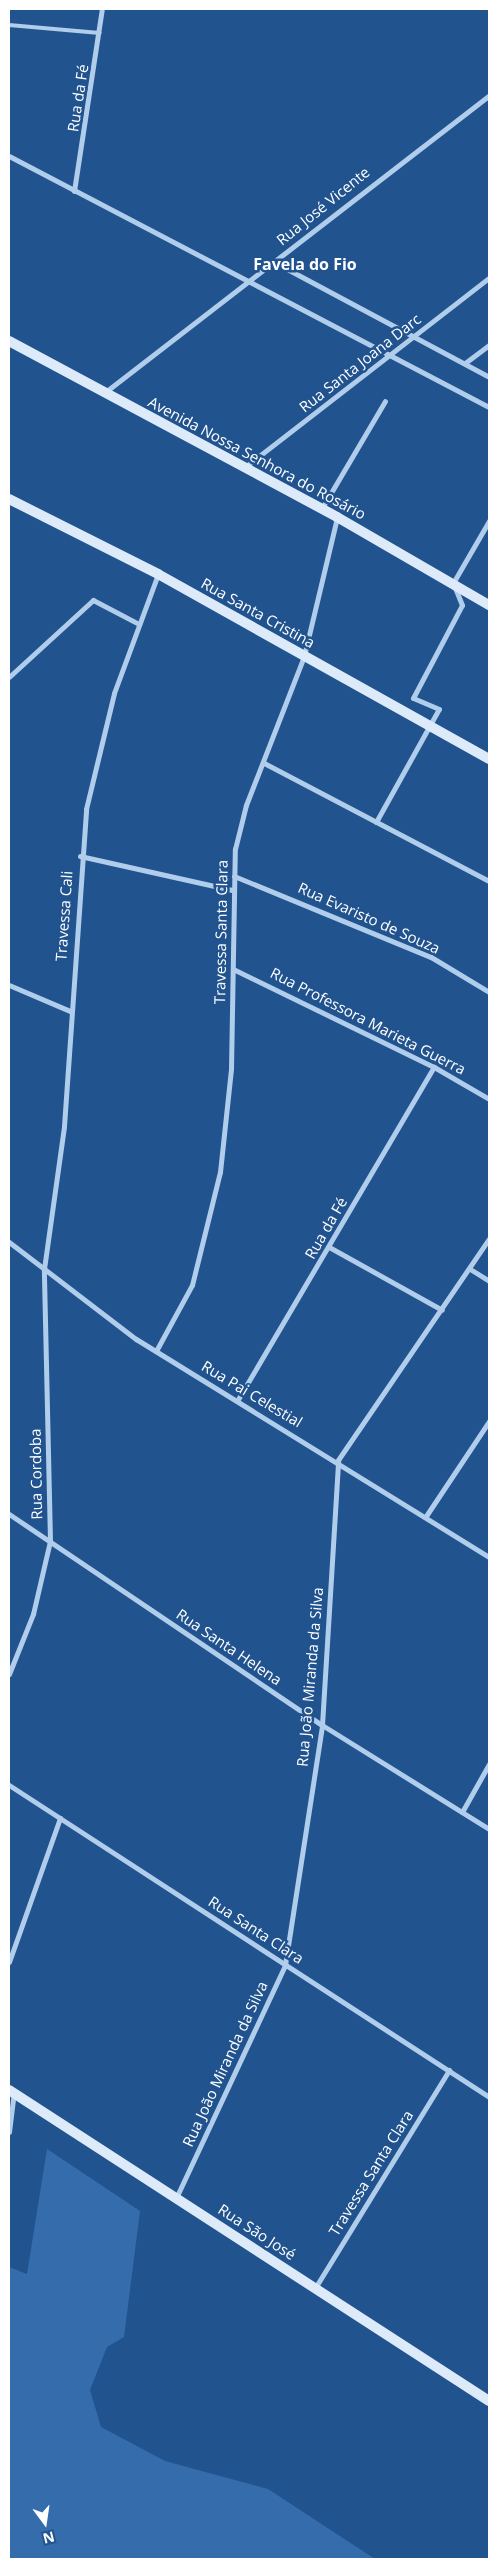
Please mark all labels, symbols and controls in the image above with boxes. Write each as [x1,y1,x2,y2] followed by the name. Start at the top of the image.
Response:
[64,63,92,133] street label: Rua da Fé
[273,163,373,249] street label: Rua José Vicente
[253,254,357,274] district label: Favela do Fio
[296,310,424,416] street label: Rua Santa Joana Darc
[145,393,369,523] street label: Avenida Nossa Senhora do Rosário
[198,574,318,652] street label: Rua Santa Cristina
[211,860,231,1004] street label: Travessa Santa Clara
[52,870,76,962] street label: Travessa Cali
[295,879,443,957] street label: Rua Evaristo de Souza
[267,964,469,1078] street label: Rua Professora Marieta Guerra
[301,1194,351,1262] street label: Rua da Fé
[198,1357,306,1431] street label: Rua Pai Celestial
[26,1428,46,1520] street label: Rua Cordoba
[293,1586,327,1768] street label: Rua João Miranda da Silva
[173,1605,285,1689] street label: Rua Santa Helena
[205,1892,307,1968] street label: Rua Santa Clara
[179,1978,271,2150] street label: Rua João Miranda da Silva
[325,2107,417,2239] street label: Travessa Santa Clara
[215,2200,299,2264] street label: Rua São José
[20,2498,70,2548] north arrow
[41,2527,57,2549] text: N

